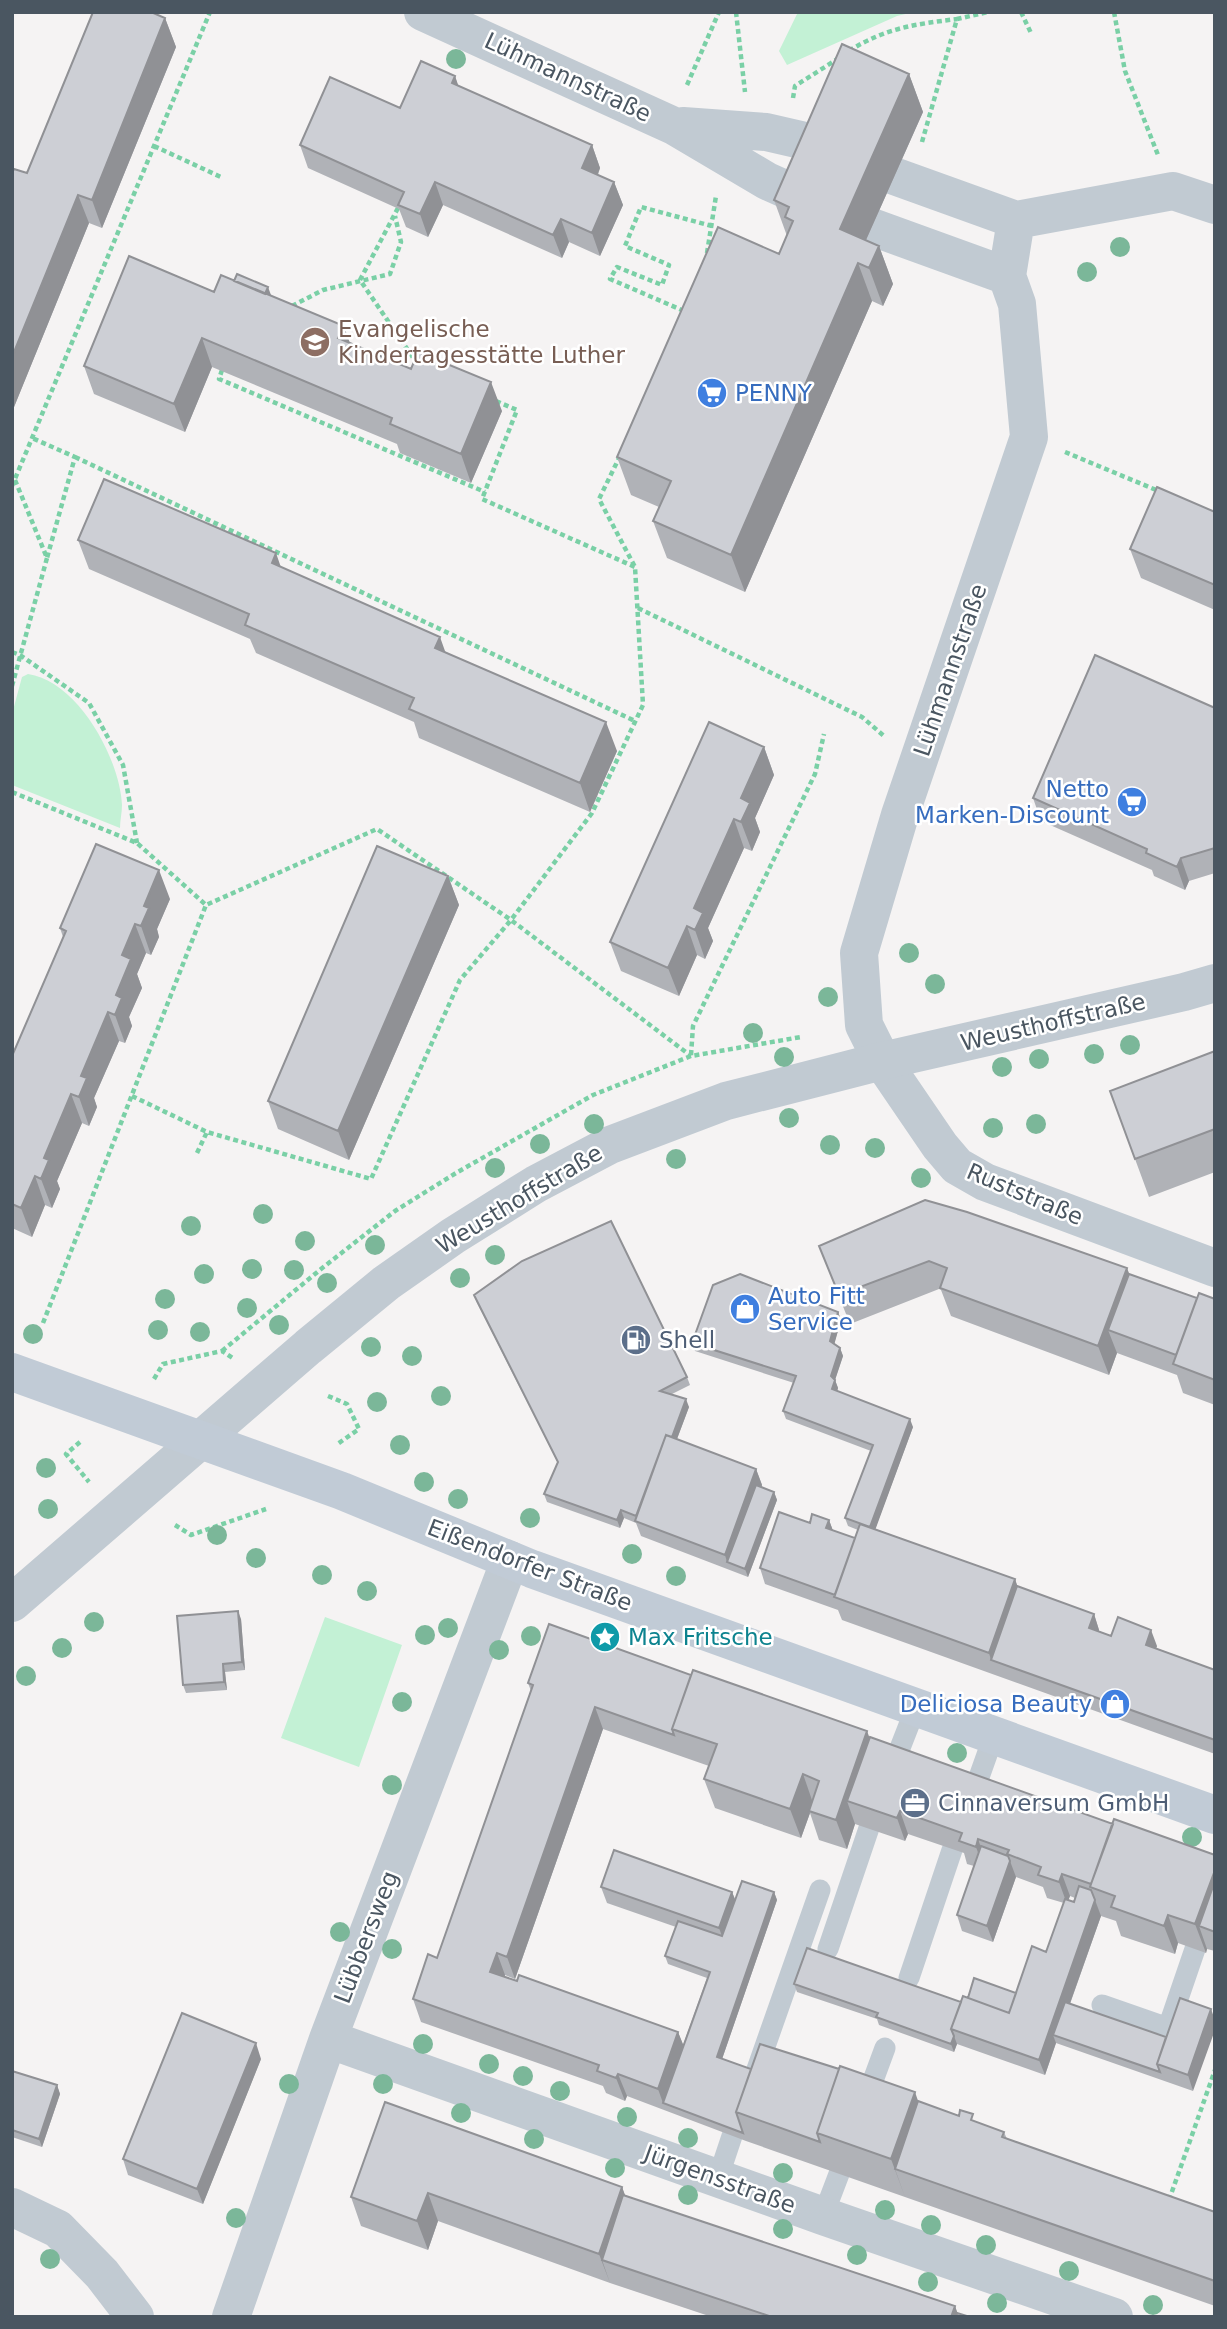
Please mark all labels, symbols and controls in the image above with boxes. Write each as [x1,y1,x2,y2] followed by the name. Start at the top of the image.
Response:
[481,27,655,127] street label: Lühmannstraße
[338,316,625,368] place label: Evangelische Kindertagesstätte Luther
[298,325,332,359] school or university icon: Evangelische Kindertagesstätte Luther
[695,376,729,410] supermarket icon: PENNY
[735,380,813,406] place label: PENNY
[908,580,992,760] street label: Lühmannstraße
[915,776,1109,828] place label: Netto Marken-Discount
[1115,785,1149,819] supermarket icon: Netto Marken-Discount
[958,988,1148,1056] street label: Weusthoffstraße
[431,1139,607,1259] street label: Weusthoffstraße
[963,1158,1087,1230] street label: Ruststraße
[768,1283,865,1335] place label: Auto Fitt Service
[728,1292,762,1326] shop icon: Auto Fitt Service
[619,1323,653,1357] fuel station icon: Shell
[659,1327,715,1353] place label: Shell
[424,1514,636,1616] street label: Eißendorfer Straße
[588,1620,622,1654] place icon: Max Fritsche
[628,1624,773,1650] place label: Max Fritsche
[1098,1687,1132,1721] shop icon: Deliciosa Beauty
[900,1691,1092,1717] place label: Deliciosa Beauty
[898,1786,932,1820] office icon: Cinnaversum GmbH
[938,1790,1169,1816] place label: Cinnaversum GmbH
[329,1867,403,2007] street label: Lübbersweg
[639,2139,799,2218] street label: Jürgensstraße

